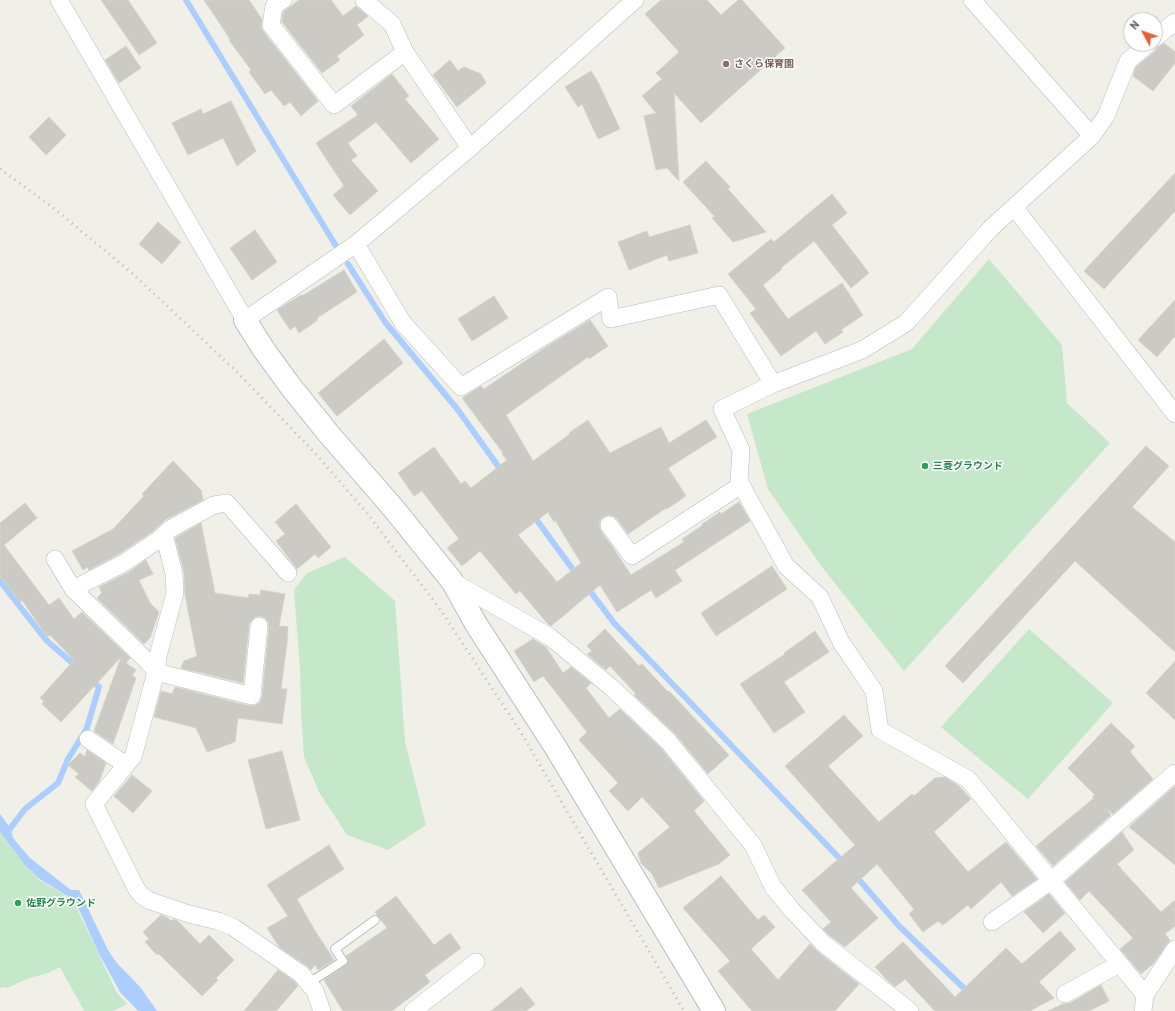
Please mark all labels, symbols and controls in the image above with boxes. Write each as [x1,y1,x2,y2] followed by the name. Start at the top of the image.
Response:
[1123,12,1163,52] north arrow
[1127,18,1142,32] text: N
[734,58,794,70] place label: さくら保育園
[721,59,731,69] marker: さくら保育園
[933,460,1003,472] place label: 三菱グラウンド
[920,461,930,471] marker: 三菱グラウンド
[26,897,96,909] place label: 佐野グラウンド
[13,898,23,908] marker: 佐野グラウンド

